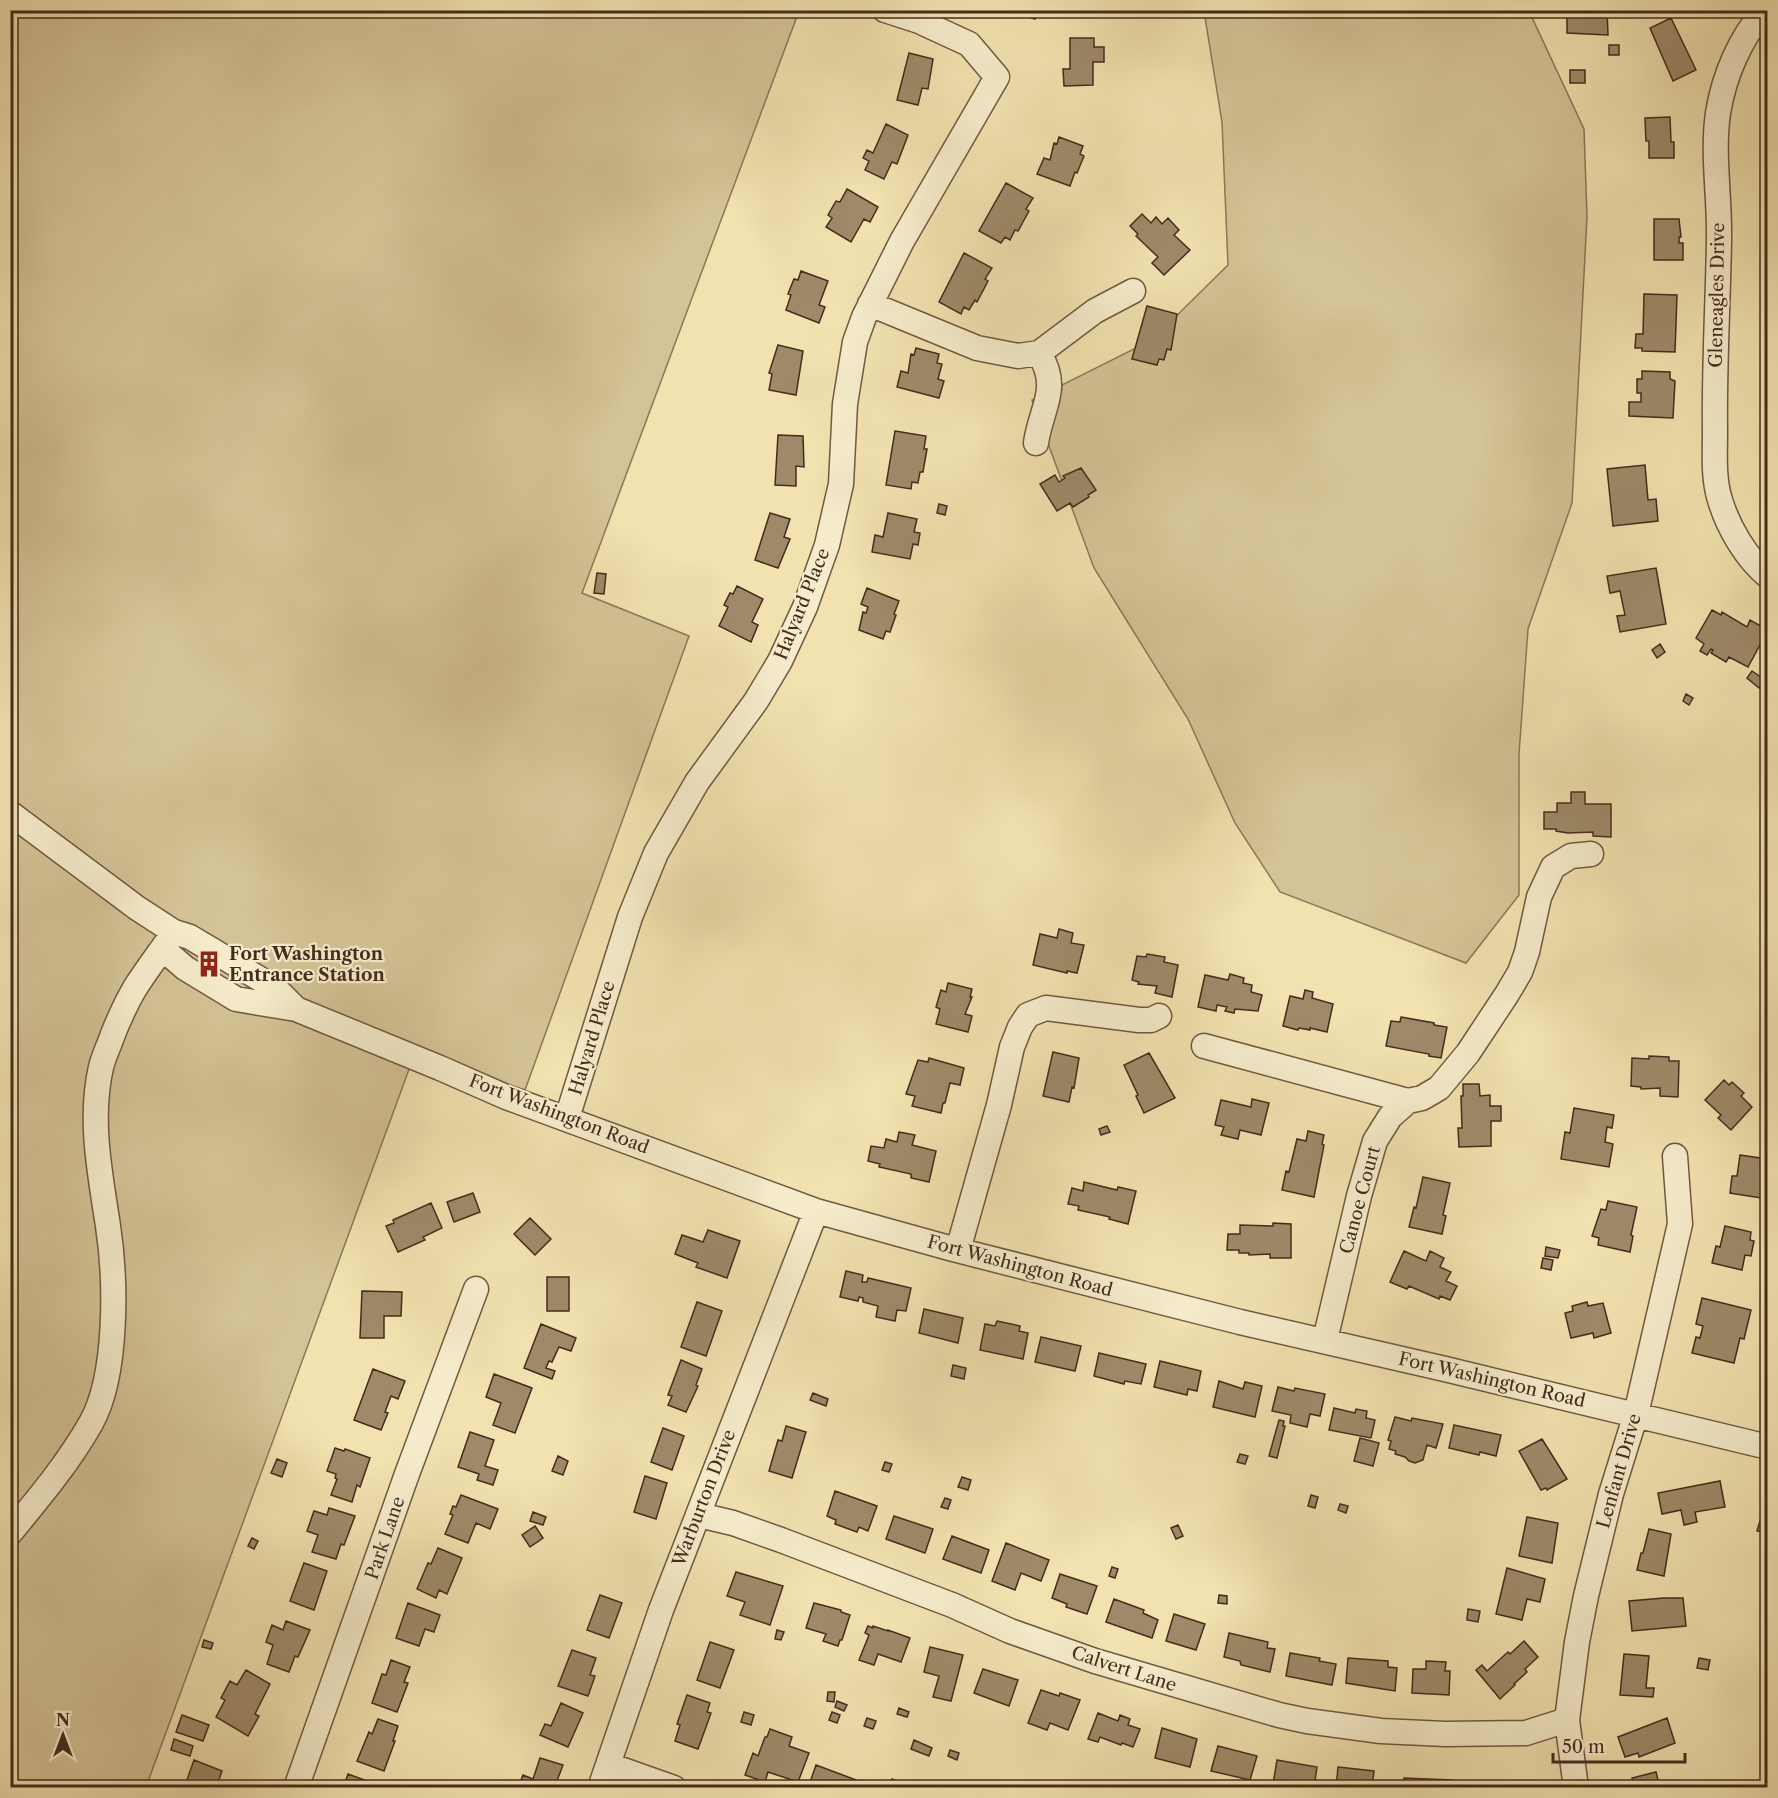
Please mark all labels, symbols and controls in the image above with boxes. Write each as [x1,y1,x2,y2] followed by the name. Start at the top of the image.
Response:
[1705,222,1729,368] street label: Gleneagles Drive
[770,545,834,663] street label: Halyard Place
[229,943,385,986] place label: Fort Washington Entrance Station
[194,949,224,979] building icon: Fort Washington Entrance Station
[564,978,620,1098] street label: Halyard Place
[466,1070,652,1158] street label: Fort Washington Road
[1335,1143,1385,1256] street label: Canoe Court
[925,1231,1115,1301] street label: Fort Washington Road
[1396,1348,1588,1412] street label: Fort Washington Road
[1592,1411,1646,1531] street label: Lenfant Drive
[667,1426,740,1571] street label: Warburton Drive
[361,1494,409,1582] street label: Park Lane
[1069,1642,1179,1696] street label: Calvert Lane
[33,1705,93,1765] north arrow
[56,1710,70,1730] text: N
[1553,1726,1685,1764] scale bar
[1562,1736,1605,1758] text: 50 m

